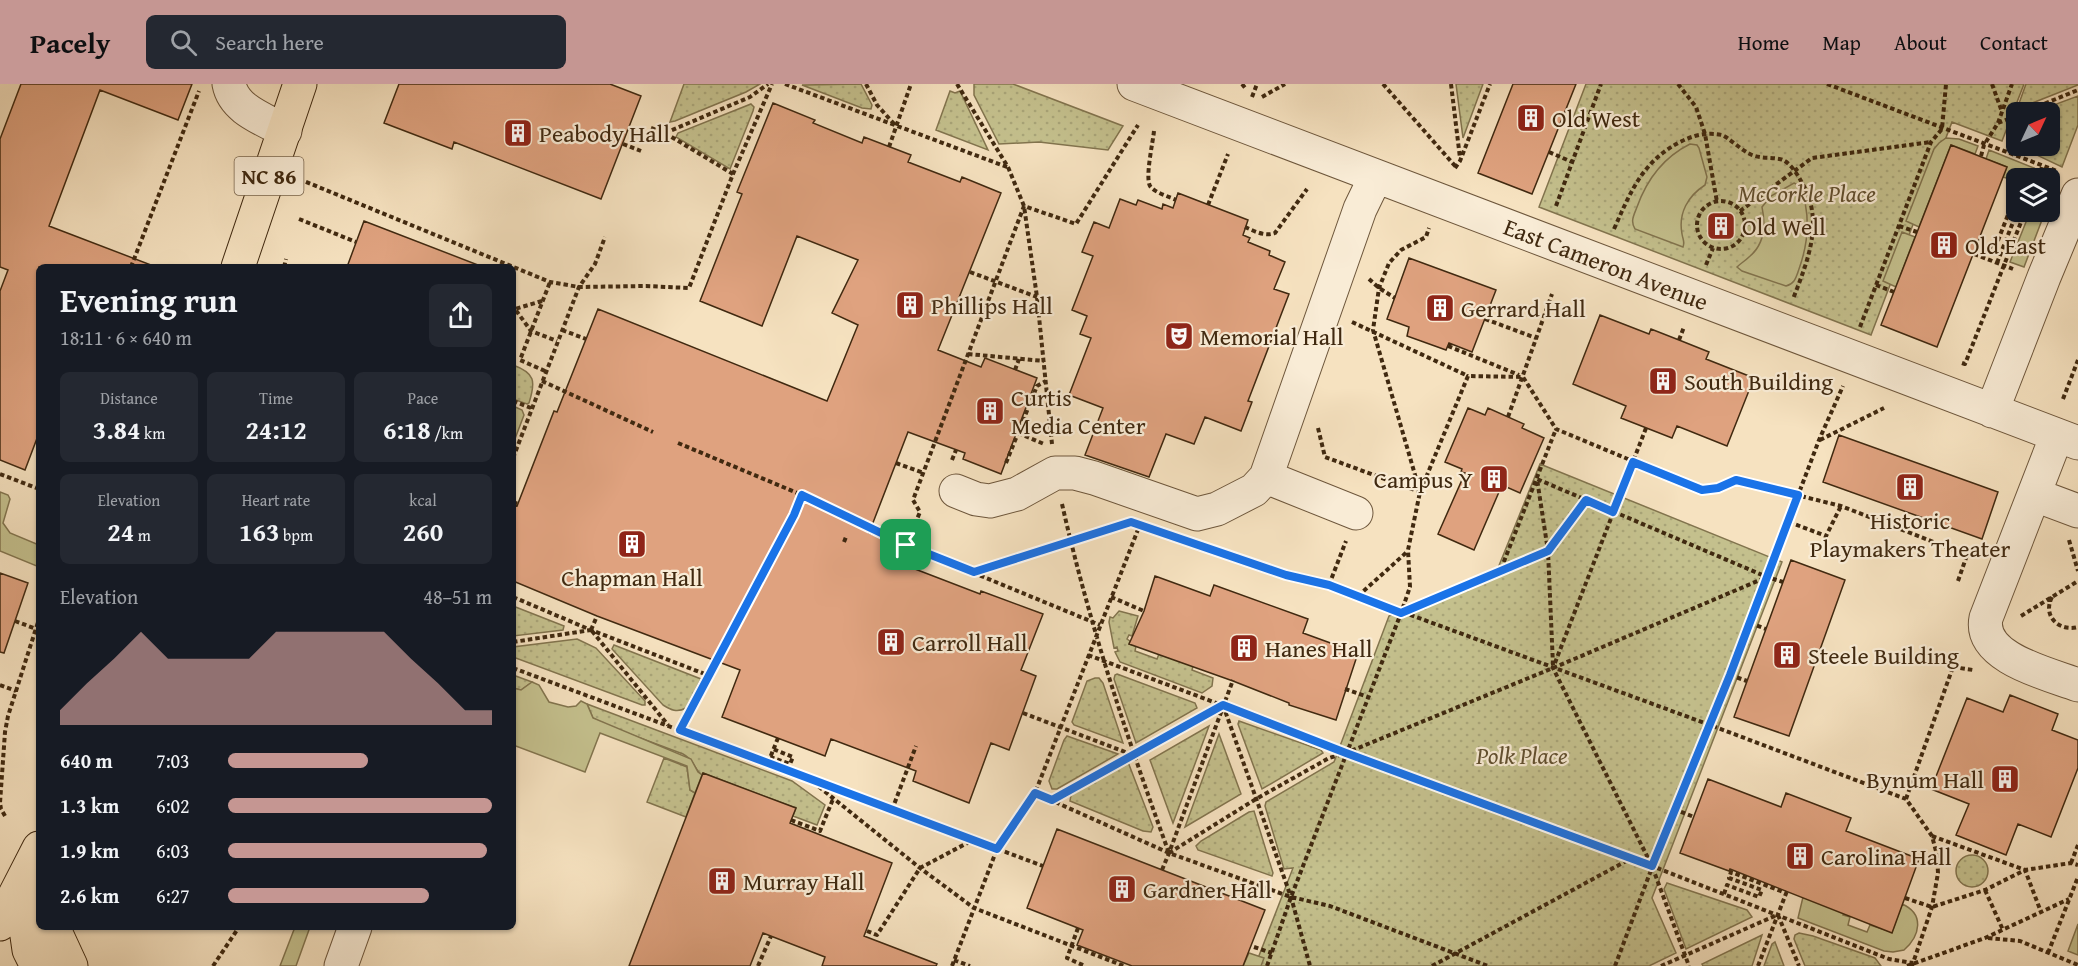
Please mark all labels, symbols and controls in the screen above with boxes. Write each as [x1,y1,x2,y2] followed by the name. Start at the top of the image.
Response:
[146,15,566,69] search box
[30,22,110,63] text: Pacely
[167,26,200,59] icon: search
[215,26,324,58] text: Search here
[1738,27,1789,58] text: Home
[1822,27,1861,58] text: Map
[1894,27,1947,58] text: About
[1980,27,2048,58] text: Contact
[1552,101,1641,136] place label: Old West
[1515,102,1547,134] building icon: Old West
[2006,102,2060,156] north arrow
[2006,102,2060,222] map controls
[539,116,670,151] place label: Peabody Hall
[502,117,534,149] building icon: Peabody Hall
[234,157,304,195] road number: NC 86
[2006,168,2060,222] button: layers
[1738,176,1876,211] park label: McCorkle Place
[1499,209,1713,319] street label: East Cameron Avenue
[1742,209,1826,244] place label: Old Well
[1705,210,1737,242] building icon: Old Well
[1965,228,2046,263] place label: Old East
[1928,229,1960,261] building icon: Old East
[60,276,237,324] text: Evening run
[429,284,492,347] button: share
[931,288,1053,323] place label: Phillips Hall
[894,289,926,321] building icon: Phillips Hall
[1461,291,1586,326] place label: Gerrard Hall
[1424,292,1456,324] building icon: Gerrard Hall
[1200,319,1344,354] place label: Memorial Hall
[1163,320,1195,352] theatre icon: Memorial Hall
[60,323,192,352] text: 18:11 · 6 × 640 m
[1684,364,1833,399] place label: South Building
[1647,365,1679,397] building icon: South Building
[1011,380,1146,443] place label: Curtis Media Center
[100,386,158,410] text: Distance
[259,386,293,410] text: Time
[408,386,438,410] text: Pace
[974,395,1006,427] building icon: Curtis Media Center
[93,410,141,449] text: 3.84
[245,410,307,449] text: 24:12
[383,410,431,449] text: 6:18
[141,421,165,445] text: km
[431,421,463,445] text: /km
[1374,462,1473,497] place label: Campus Y
[1478,463,1510,495] building icon: Campus Y
[1894,471,1926,503] building icon: Historic Playmakers Theater
[98,488,160,512] text: Elevation
[242,488,310,512] text: Heart rate
[409,488,437,512] text: kcal
[1810,503,2010,566] place label: Historic Playmakers Theater
[107,512,134,551] text: 24
[239,512,279,551] text: 163
[403,512,443,551] text: 260
[880,519,931,570] pin
[134,523,151,547] text: m
[279,523,313,547] text: bpm
[616,528,648,560] building icon: Chapman Hall
[889,528,922,561] icon: arrive
[561,560,703,595] place label: Chapman Hall
[60,582,138,611] text: Elevation
[423,582,492,611] text: 48–51 m
[912,625,1028,660] place label: Carroll Hall
[875,626,907,658] building icon: Carroll Hall
[1265,631,1373,666] place label: Hanes Hall
[1228,632,1260,664] building icon: Hanes Hall
[1808,638,1959,673] place label: Steele Building
[1771,639,1803,671] building icon: Steele Building
[1475,738,1568,773] park label: Polk Place
[60,746,113,775] text: 640 m
[156,746,190,775] text: 7:03
[1866,762,1984,797] place label: Bynum Hall
[1989,763,2021,795] building icon: Bynum Hall
[60,791,119,820] text: 1.3 km
[156,791,190,820] text: 6:02
[60,836,119,865] text: 1.9 km
[156,836,190,865] text: 6:03
[1821,839,1952,874] place label: Carolina Hall
[1784,840,1816,872] building icon: Carolina Hall
[743,864,865,899] place label: Murray Hall
[706,865,738,897] building icon: Murray Hall
[1143,872,1272,907] place label: Gardner Hall
[1106,873,1138,905] building icon: Gardner Hall
[60,881,119,910] text: 2.6 km
[156,881,190,910] text: 6:27

